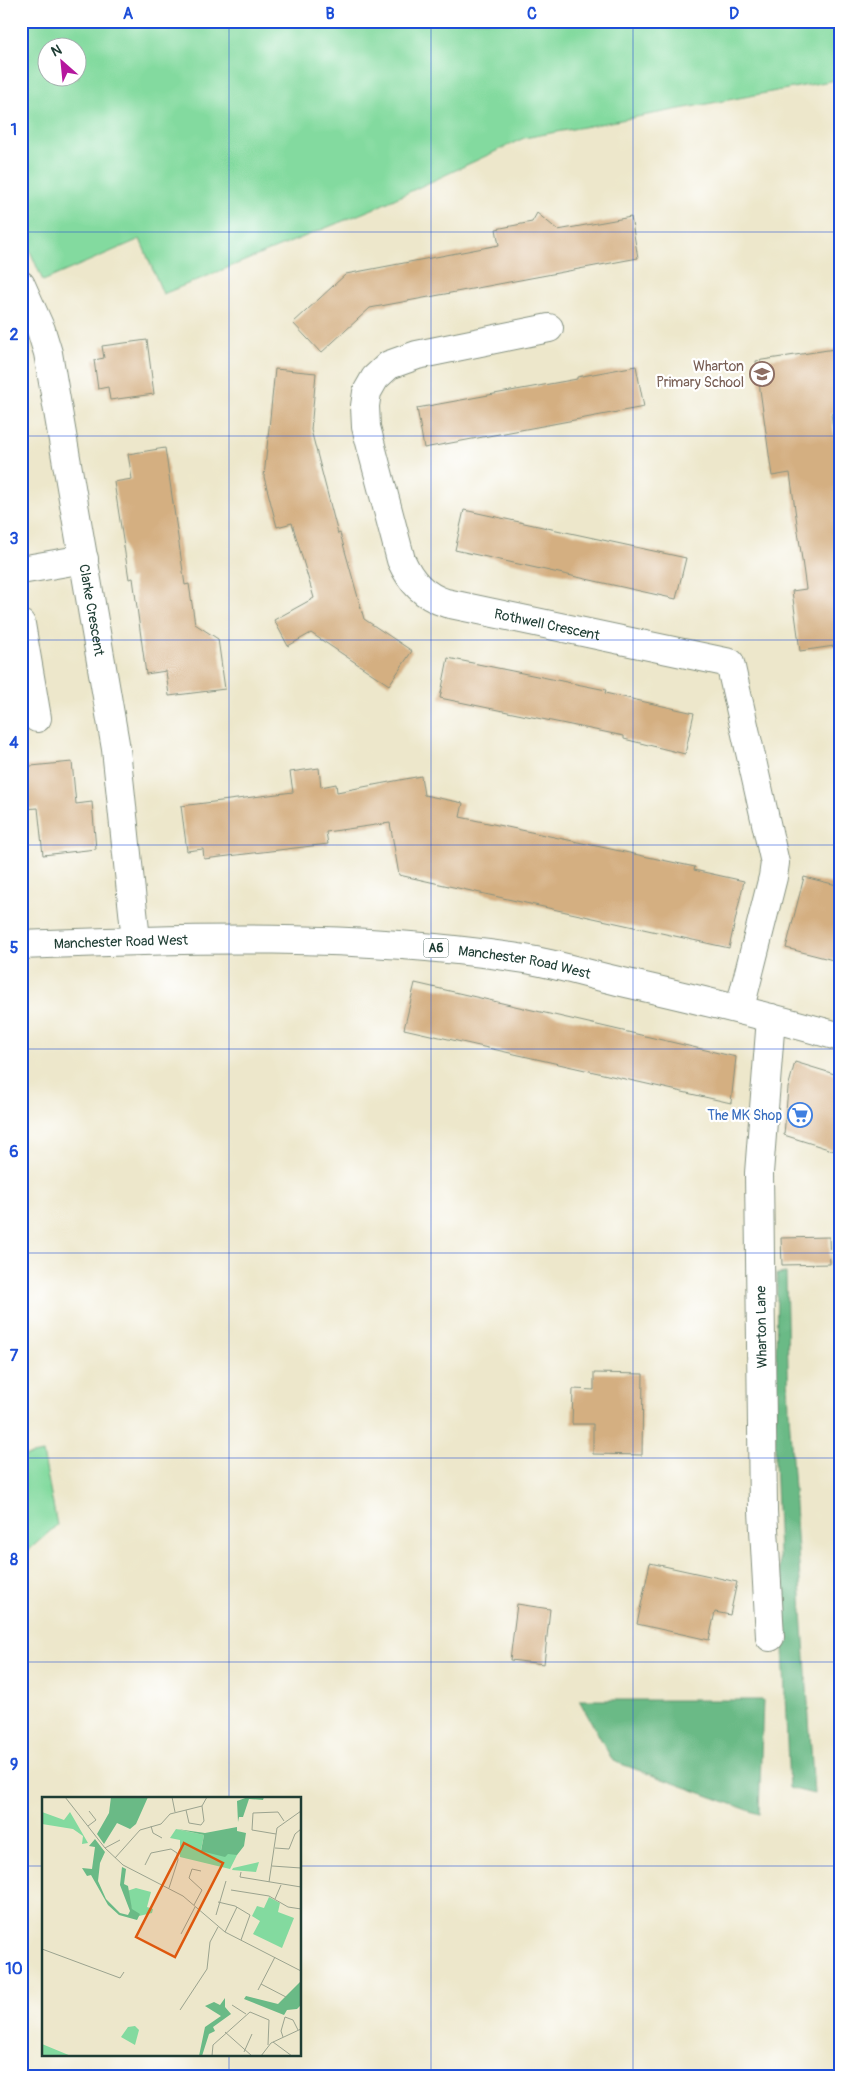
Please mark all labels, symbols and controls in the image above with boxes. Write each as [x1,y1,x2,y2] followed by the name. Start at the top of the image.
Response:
[123,4,134,24] text: A
[325,4,335,24] text: B
[527,4,537,24] text: C
[729,4,739,24] text: D
[38,38,88,88] north arrow
[48,41,64,61] text: N
[11,120,17,140] text: 1
[10,325,19,345] text: 2
[656,358,744,391] place label: Wharton Primary School
[749,361,775,387] school or university icon: Wharton Primary School
[10,529,19,549] text: 3
[75,563,108,658] street label: Clarke Crescent
[493,605,602,644] street label: Rothwell Crescent
[9,733,19,753] text: 4
[53,932,189,953] street label: Manchester Road West
[10,938,19,958] text: 5
[424,938,448,958] road number: A6
[457,942,593,983] street label: Manchester Road West
[787,1102,813,1128] supermarket icon: The MK Shop
[707,1107,782,1124] place label: The MK Shop
[9,1142,19,1162] text: 6
[752,1285,771,1369] street label: Wharton Lane
[10,1346,19,1366] text: 7
[10,1550,18,1570] text: 8
[10,1755,18,1775] text: 9
[42,1797,301,2056] inset map
[5,1959,23,1979] text: 10

